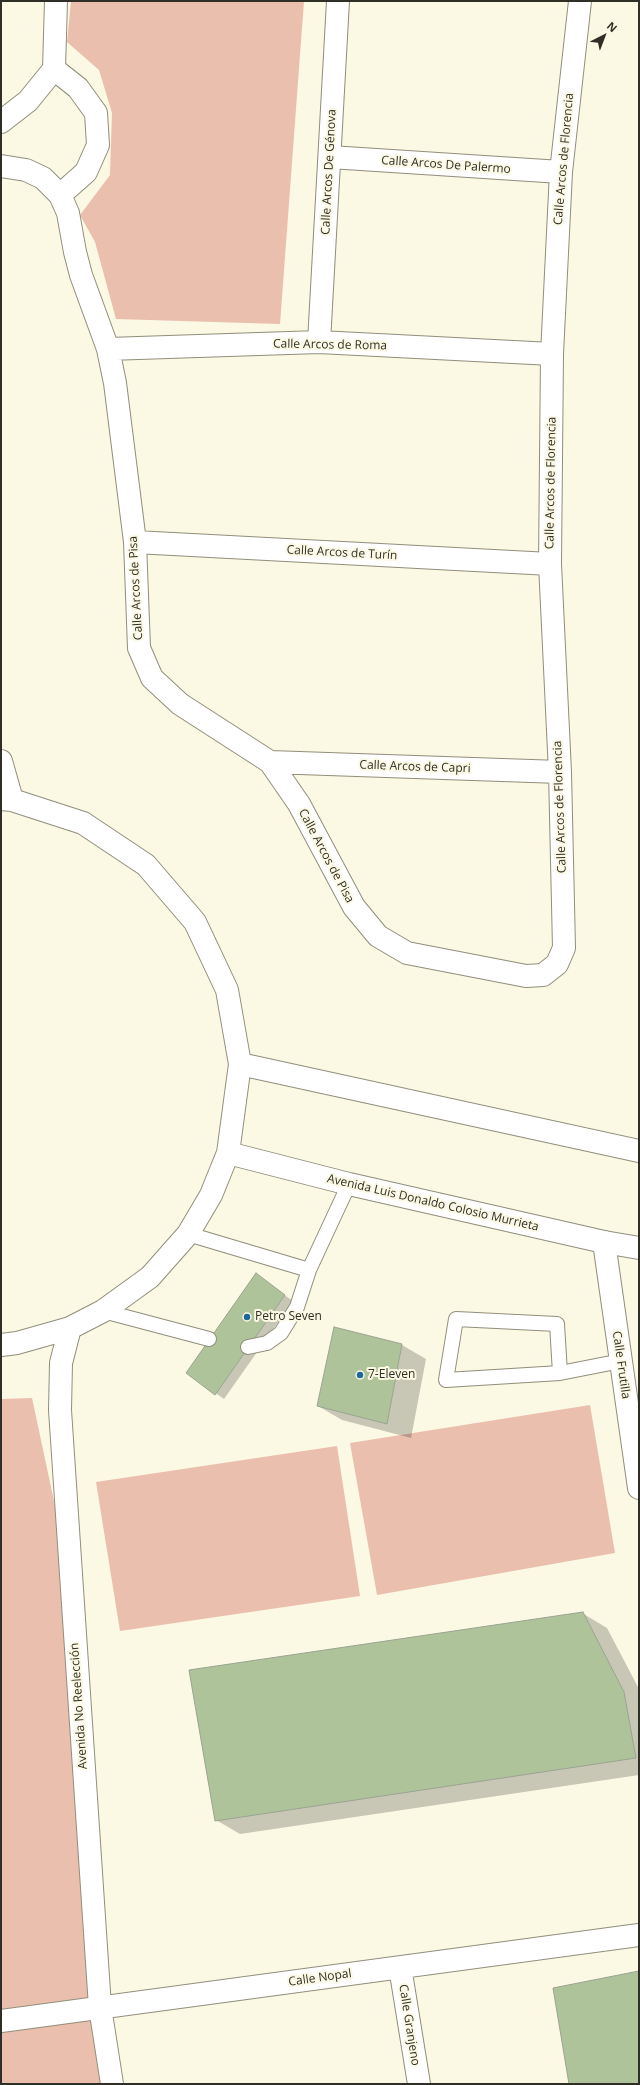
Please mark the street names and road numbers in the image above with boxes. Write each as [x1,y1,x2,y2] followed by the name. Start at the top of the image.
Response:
[551,92,577,226] street label: Calle Arcos de Florencia
[319,109,339,235] street label: Calle Arcos De Génova
[381,153,511,177] street label: Calle Arcos De Palermo
[273,337,387,353] street label: Calle Arcos de Roma
[543,417,559,549] street label: Calle Arcos de Florencia
[126,536,146,640] street label: Calle Arcos de Pisa
[286,543,398,563] street label: Calle Arcos de Turín
[550,741,570,873] street label: Calle Arcos de Florencia
[359,758,471,776] street label: Calle Arcos de Capri
[295,807,357,905] street label: Calle Arcos de Pisa
[326,1172,540,1234] street label: Avenida Luis Donaldo Colosio Murrieta
[609,1330,633,1400] street label: Calle Frutilla
[67,1642,91,1770] street label: Avenida No Reelección
[288,1966,352,1990] street label: Calle Nopal
[395,1983,423,2067] street label: Calle Granjeno

